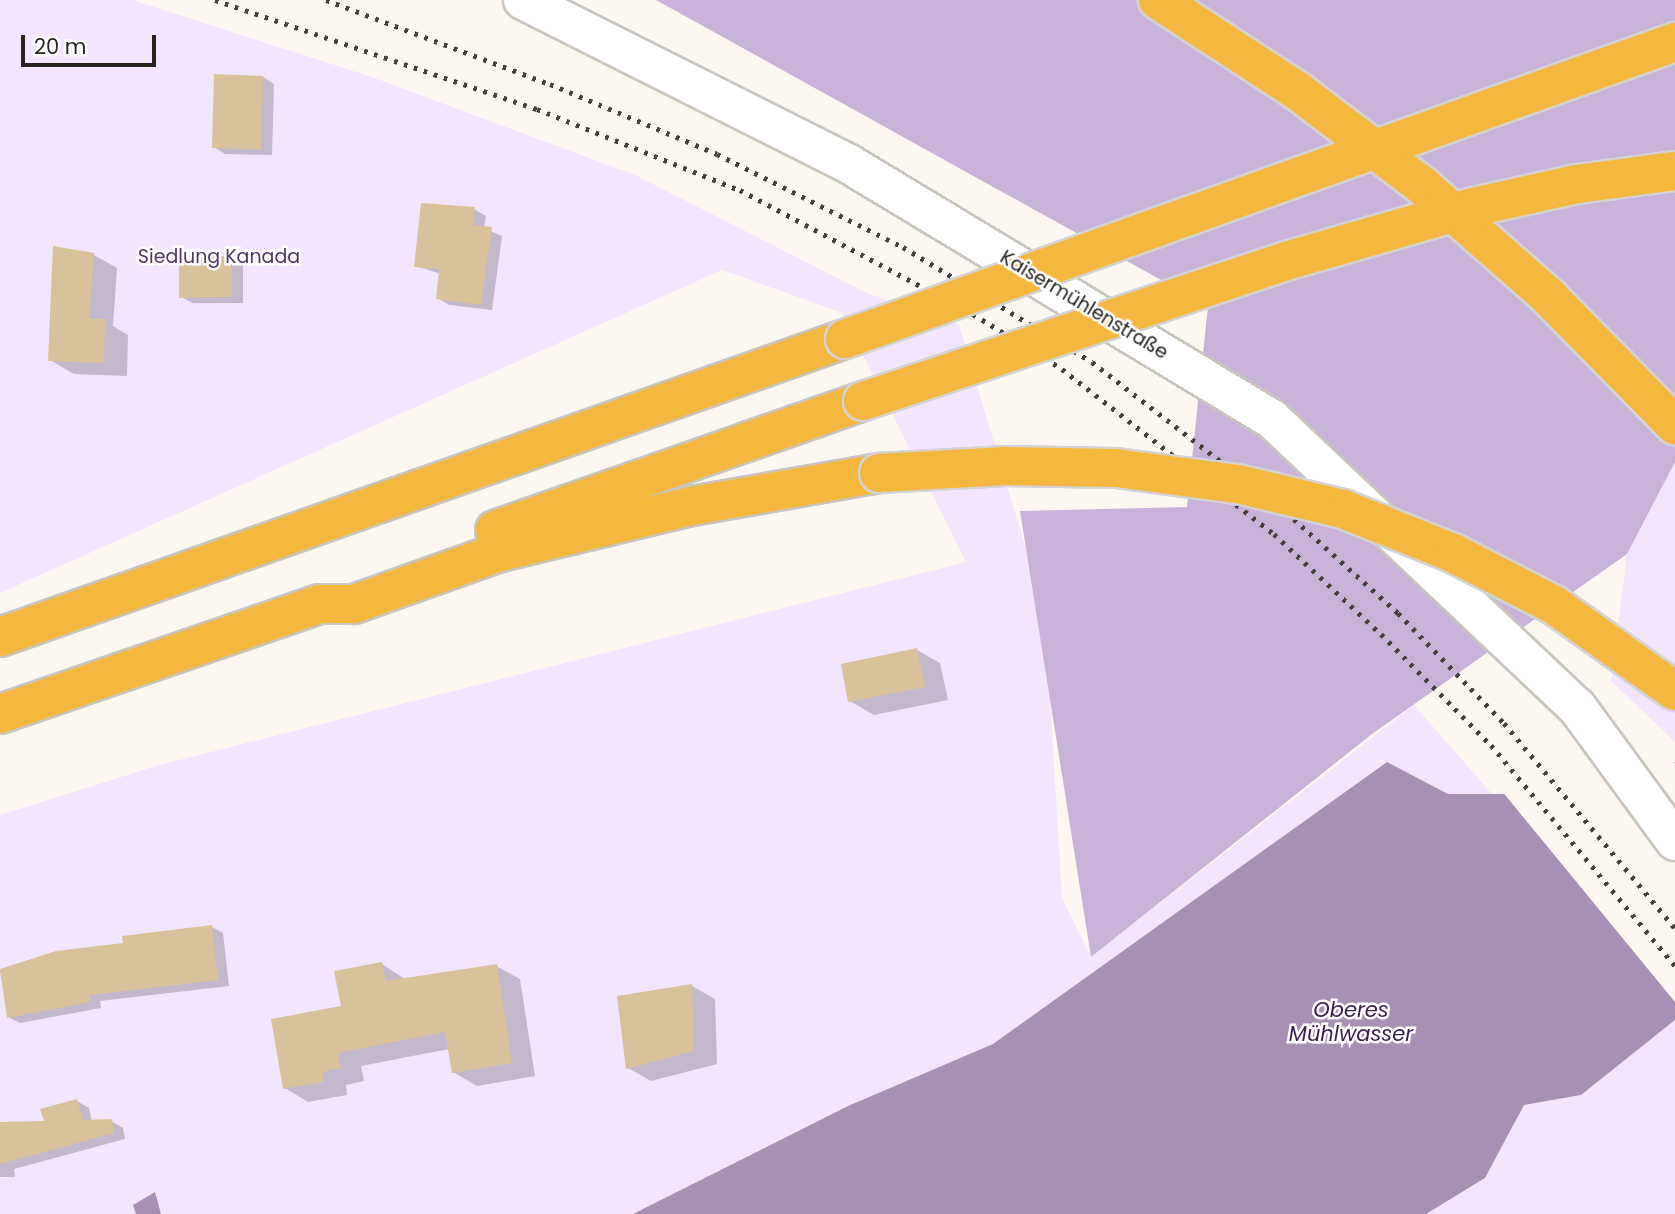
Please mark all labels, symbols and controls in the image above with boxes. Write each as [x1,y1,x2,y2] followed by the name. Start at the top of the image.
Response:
[24,21,159,65] scale bar
[34,32,87,61] text: 20 m
[138,246,300,268] park label: Siedlung Kanada
[996,246,1172,364] street label: Kaisermühlenstraße
[1289,997,1413,1047] water label: Oberes Mühlwasser

